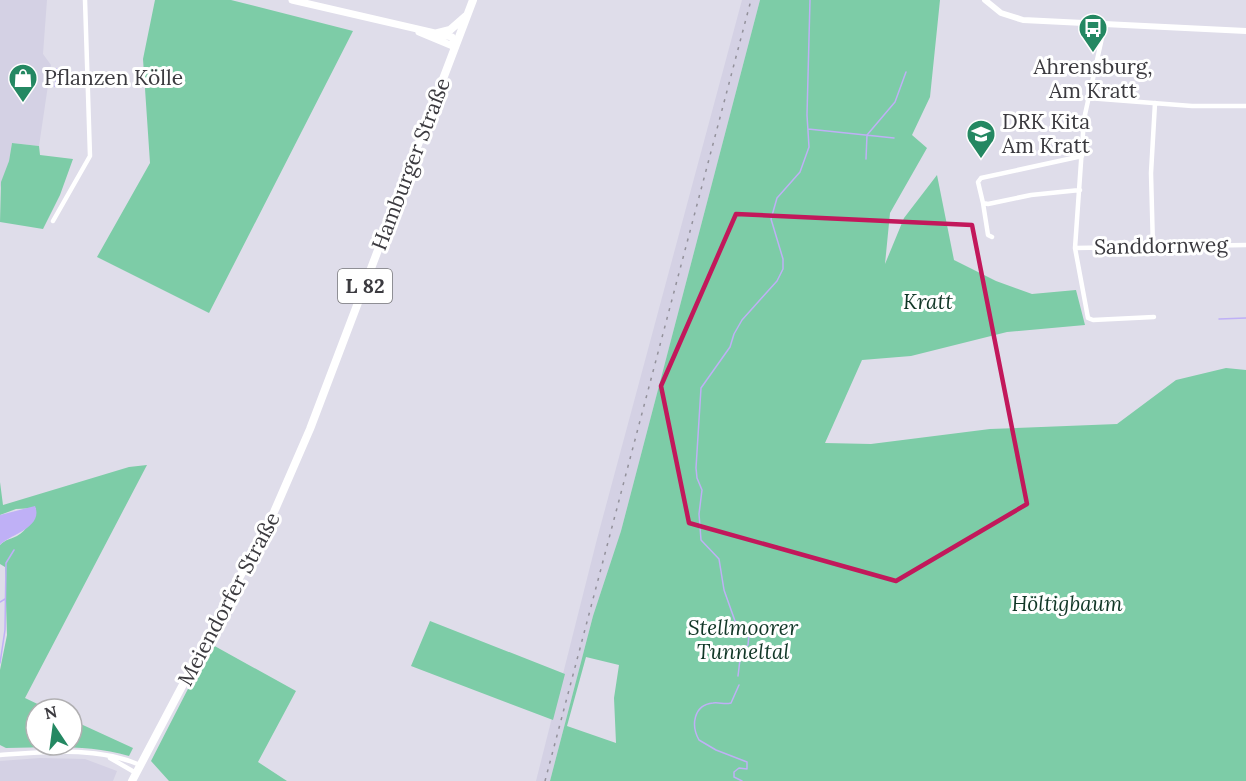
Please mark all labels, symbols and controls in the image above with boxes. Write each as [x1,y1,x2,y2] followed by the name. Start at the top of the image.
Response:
[1077,12,1109,54] bus stop icon: Ahrensburg, Am Kratt
[1032,53,1153,104] place label: Ahrensburg, Am Kratt
[7,62,39,104] shop icon: Pflanzen Kölle
[44,64,183,91] place label: Pflanzen Kölle
[365,74,456,254] street label: Hamburger Straße
[1001,108,1091,159] place label: DRK Kita Am Kratt
[965,118,997,160] school or university icon: DRK Kita Am Kratt
[1094,231,1229,260] street label: Sanddornweg
[338,269,392,303] road number: L 82
[903,288,953,315] park label: Kratt
[171,507,286,690] street label: Meiendorfer Straße
[1011,590,1123,617] park label: Höltigbaum
[688,614,799,665] park label: Stellmoorer Tunneltal
[24,697,84,757] north arrow
[42,701,59,724] text: N

